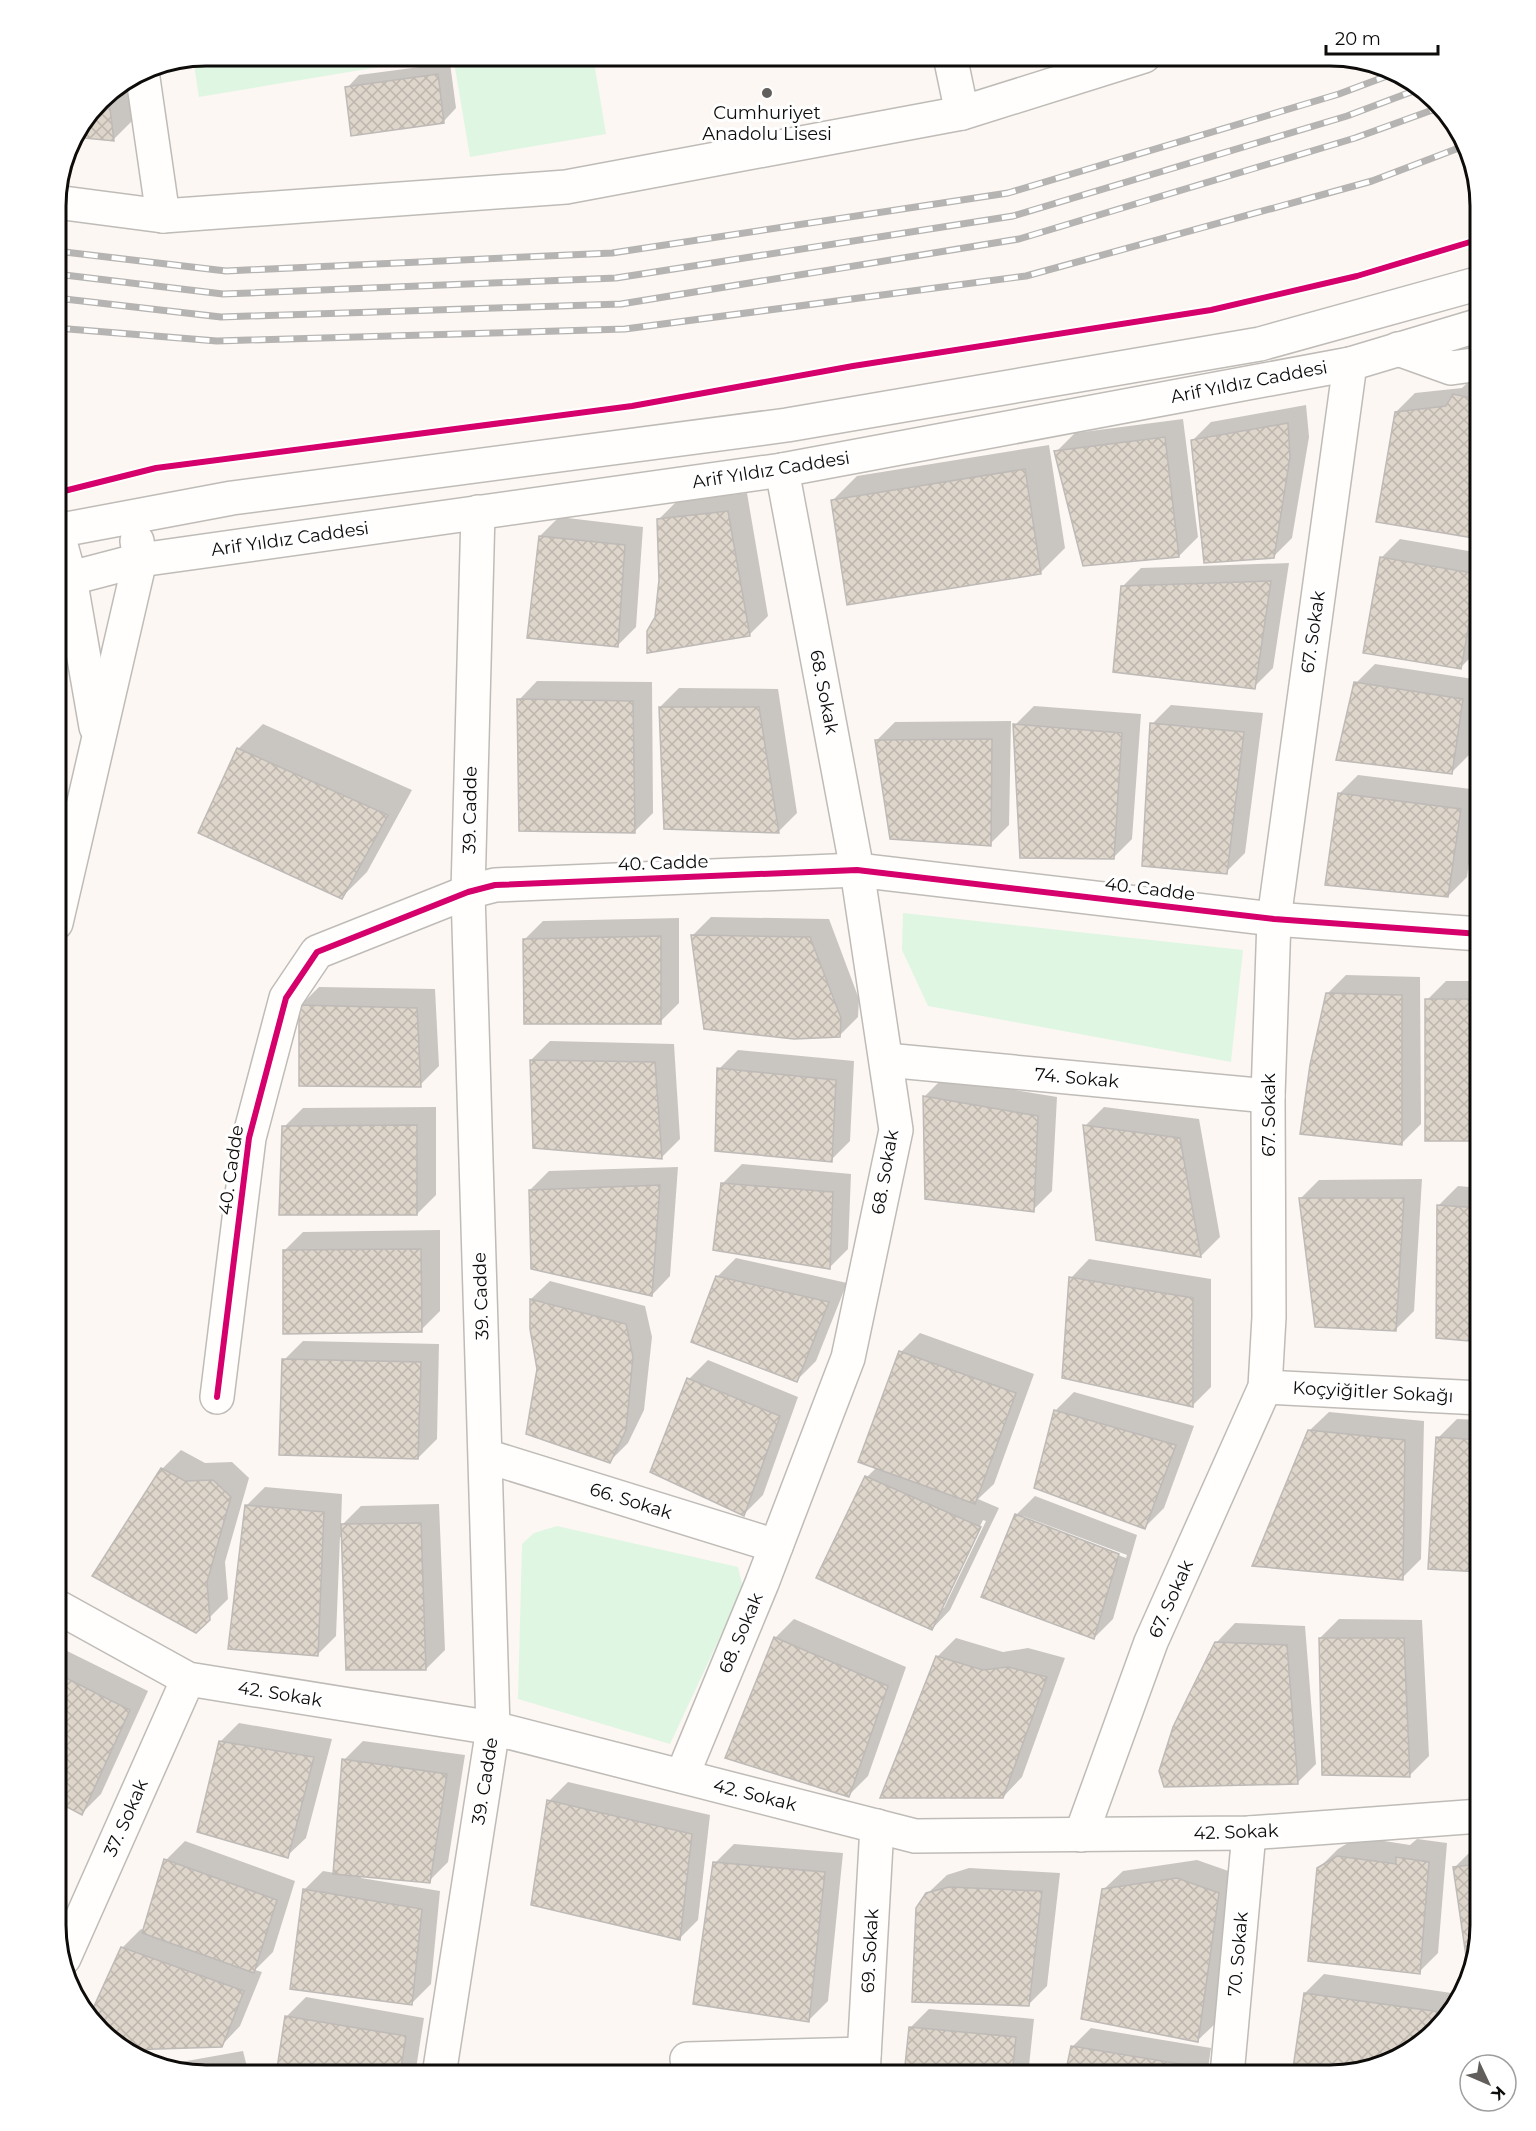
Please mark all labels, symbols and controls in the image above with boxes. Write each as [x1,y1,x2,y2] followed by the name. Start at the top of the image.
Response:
[1326,18,1438,56] scale bar
[1335,28,1381,50] text: 20 m
[760,86,774,100] marker: Cumhuriyet Anadolu Lisesi
[702,102,832,145] place label: Cumhuriyet Anadolu Lisesi
[1169,356,1329,408] street label: Arif Yıldız Caddesi
[691,447,851,493] street label: Arif Yıldız Caddesi
[210,517,370,561] street label: Arif Yıldız Caddesi
[1296,589,1330,675] street label: 67. Sokak
[805,648,843,736] street label: 68. Sokak
[458,766,482,854] street label: 39. Cadde
[617,850,709,876] street label: 40. Cadde
[1104,873,1196,905] street label: 40. Cadde
[1034,1063,1120,1093] street label: 74. Sokak
[1258,1073,1280,1157] street label: 67. Sokak
[214,1123,248,1216] street label: 40. Cadde
[867,1128,903,1216] street label: 68. Sokak
[468,1252,494,1340] street label: 39. Cadde
[1292,1377,1454,1407] street label: Koçyiğitler Sokağı
[587,1478,675,1524] street label: 66. Sokak
[1144,1556,1198,1642] street label: 67. Sokak
[714,1589,768,1677] street label: 68. Sokak
[236,1676,324,1712] street label: 42. Sokak
[467,1736,503,1826] street label: 39. Cadde
[711,1774,799,1816] street label: 42. Sokak
[99,1776,153,1860] street label: 37. Sokak
[1193,1820,1279,1844] street label: 42. Sokak
[857,1908,883,1994] street label: 69. Sokak
[1223,1911,1253,1997] street label: 70. Sokak
[1458,2053,1518,2113] north arrow
[1487,2082,1509,2105] text: K

